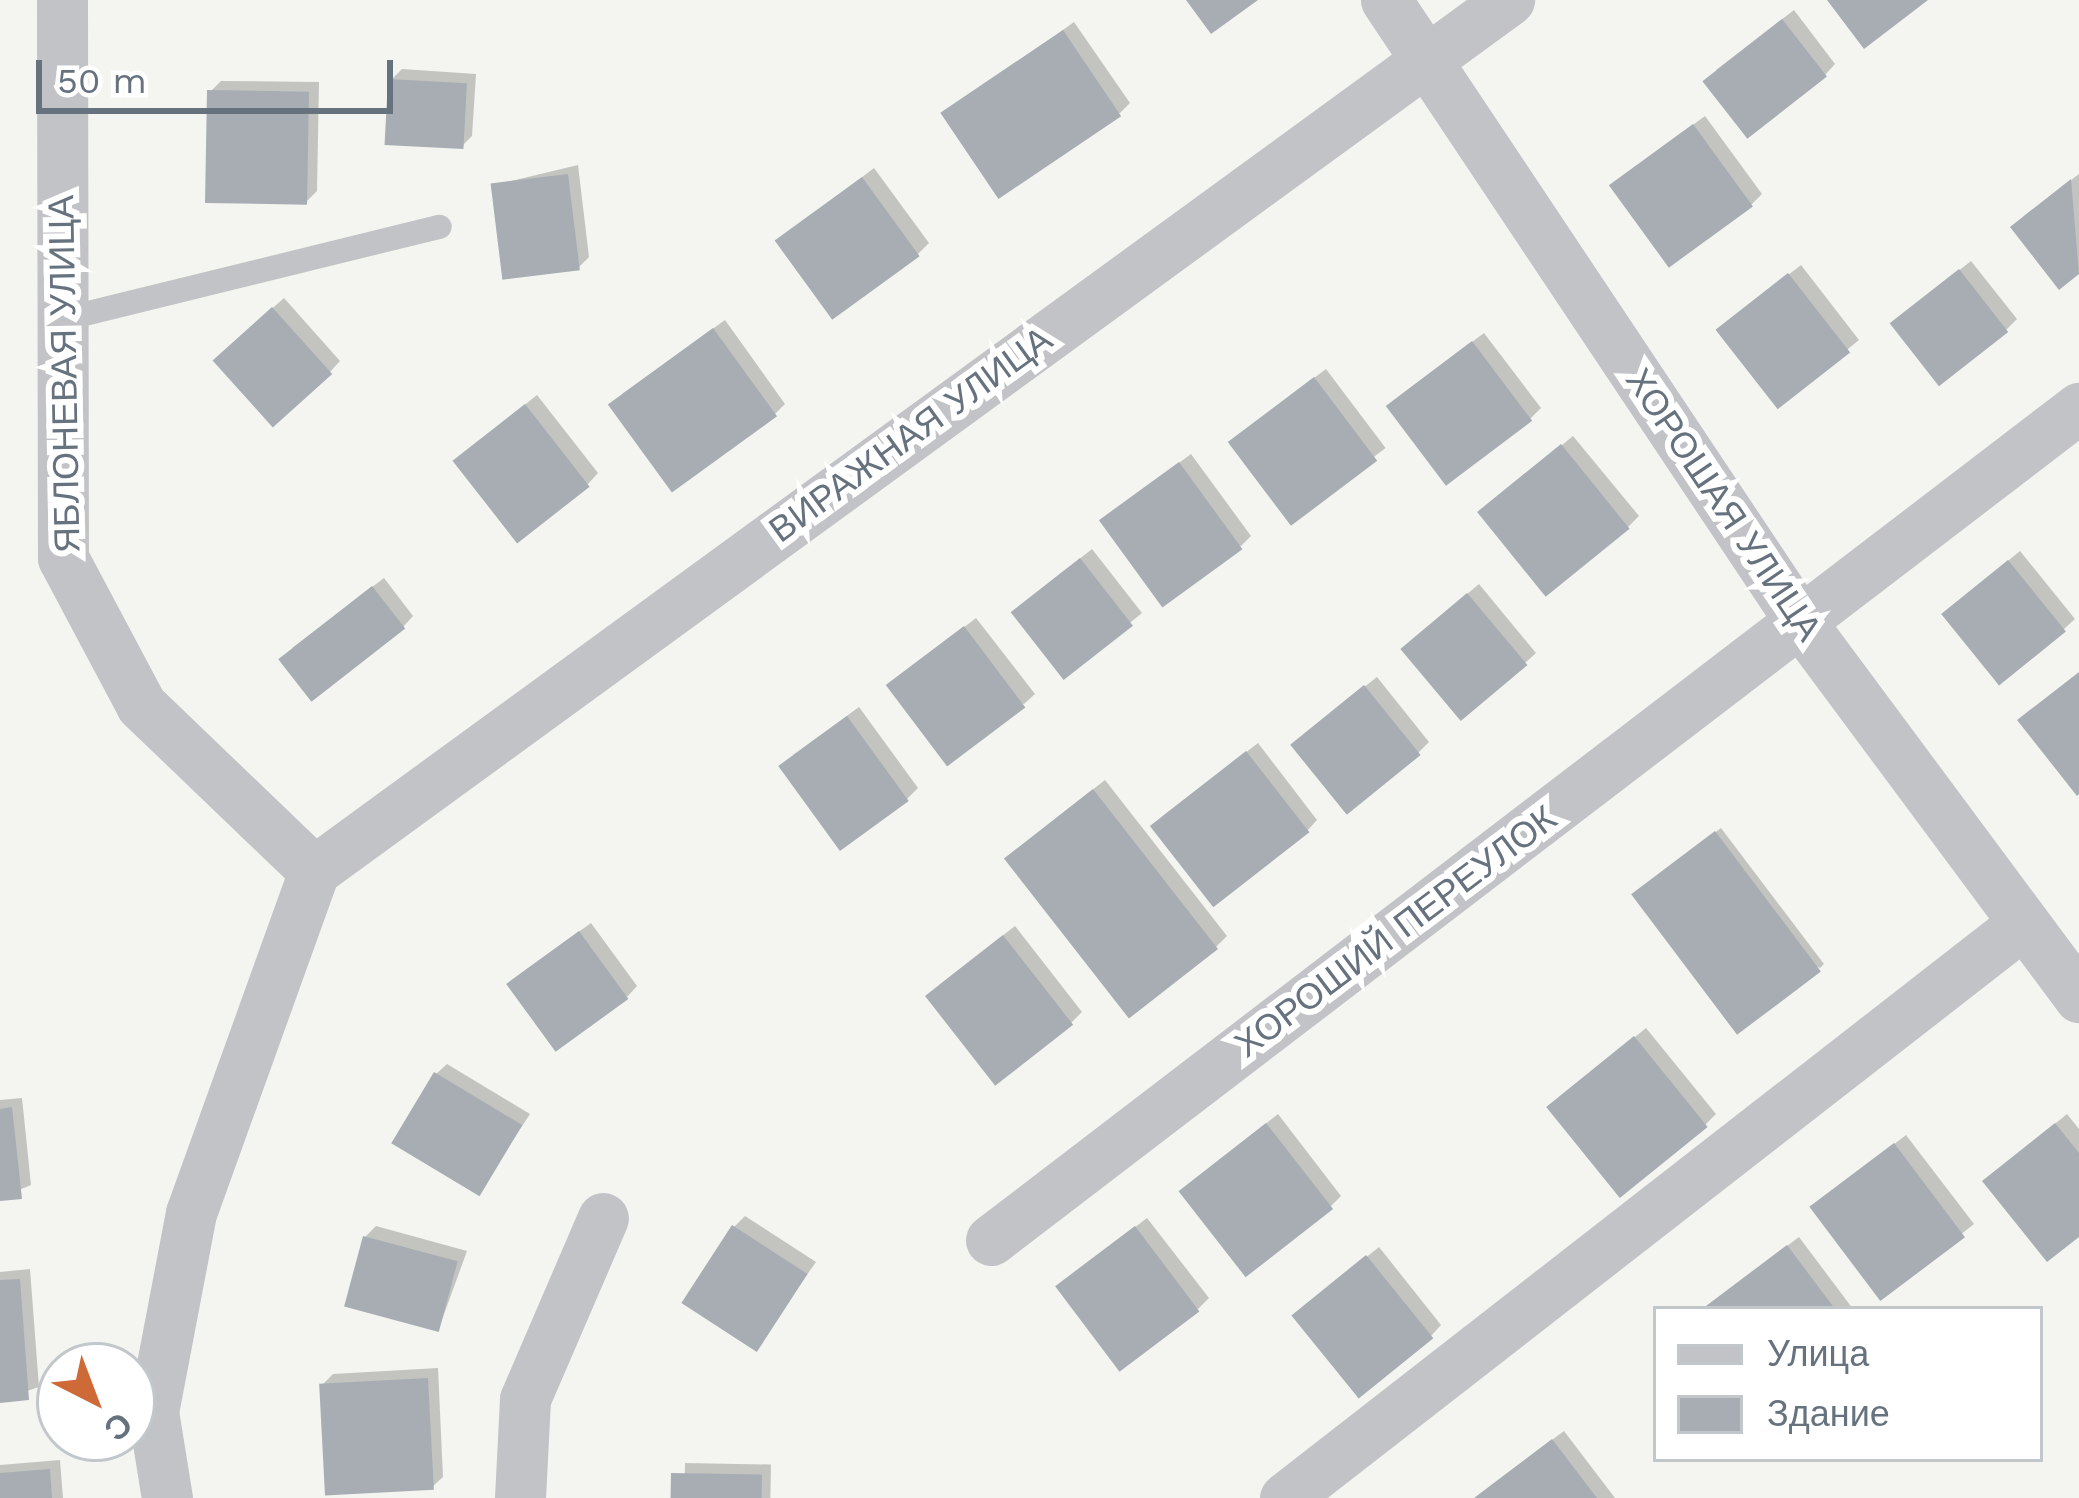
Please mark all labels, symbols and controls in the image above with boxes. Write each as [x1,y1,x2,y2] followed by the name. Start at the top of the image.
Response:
[42,36,399,110] scale bar
[57,60,147,102] text: 50 m
[40,195,90,553] street label: ЯБЛОНЕВАЯ УЛИЦА
[761,318,1061,552] street label: ВИРАЖНАЯ УЛИЦА
[1616,361,1830,649] street label: ХОРОШАЯ УЛИЦА
[1227,797,1565,1067] street label: ХОРОШИЙ ПЕРЕУЛОК
[1653,1306,2043,1462] legend
[1767,1333,1869,1375] text: Улица
[36,1342,156,1462] north arrow
[1767,1393,1890,1435] text: Здание
[97,1404,140,1449] text: С

